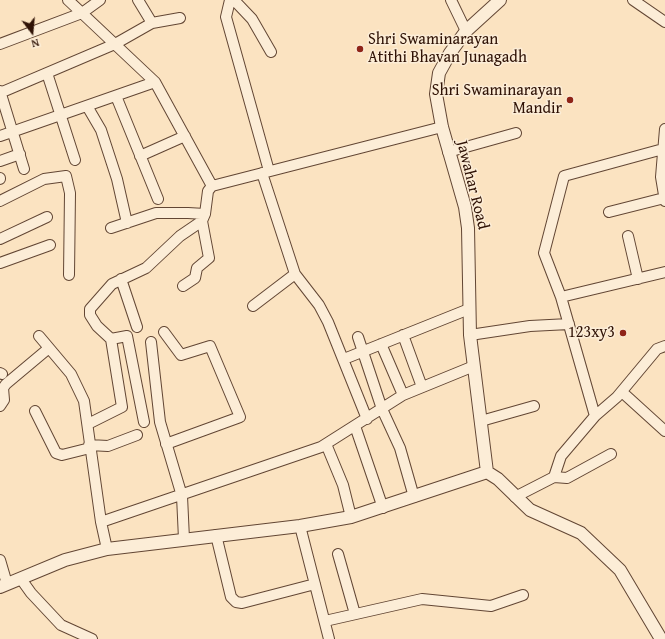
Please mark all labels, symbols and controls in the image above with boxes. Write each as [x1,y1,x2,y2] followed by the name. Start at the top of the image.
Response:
[12,12,52,52] north arrow
[368,30,527,68] place label: Shri Swaminarayan Atithi Bhavan Junagadh
[30,35,41,52] text: N
[355,44,365,54] marker: Shri Swaminarayan Atithi Bhavan Junagadh
[432,81,562,119] place label: Shri Swaminarayan Mandir
[565,95,575,105] marker: Shri Swaminarayan Mandir
[452,138,492,232] street label: Jawahar Road
[568,323,615,343] place label: 123xy3
[618,328,628,338] marker: 123xy3

